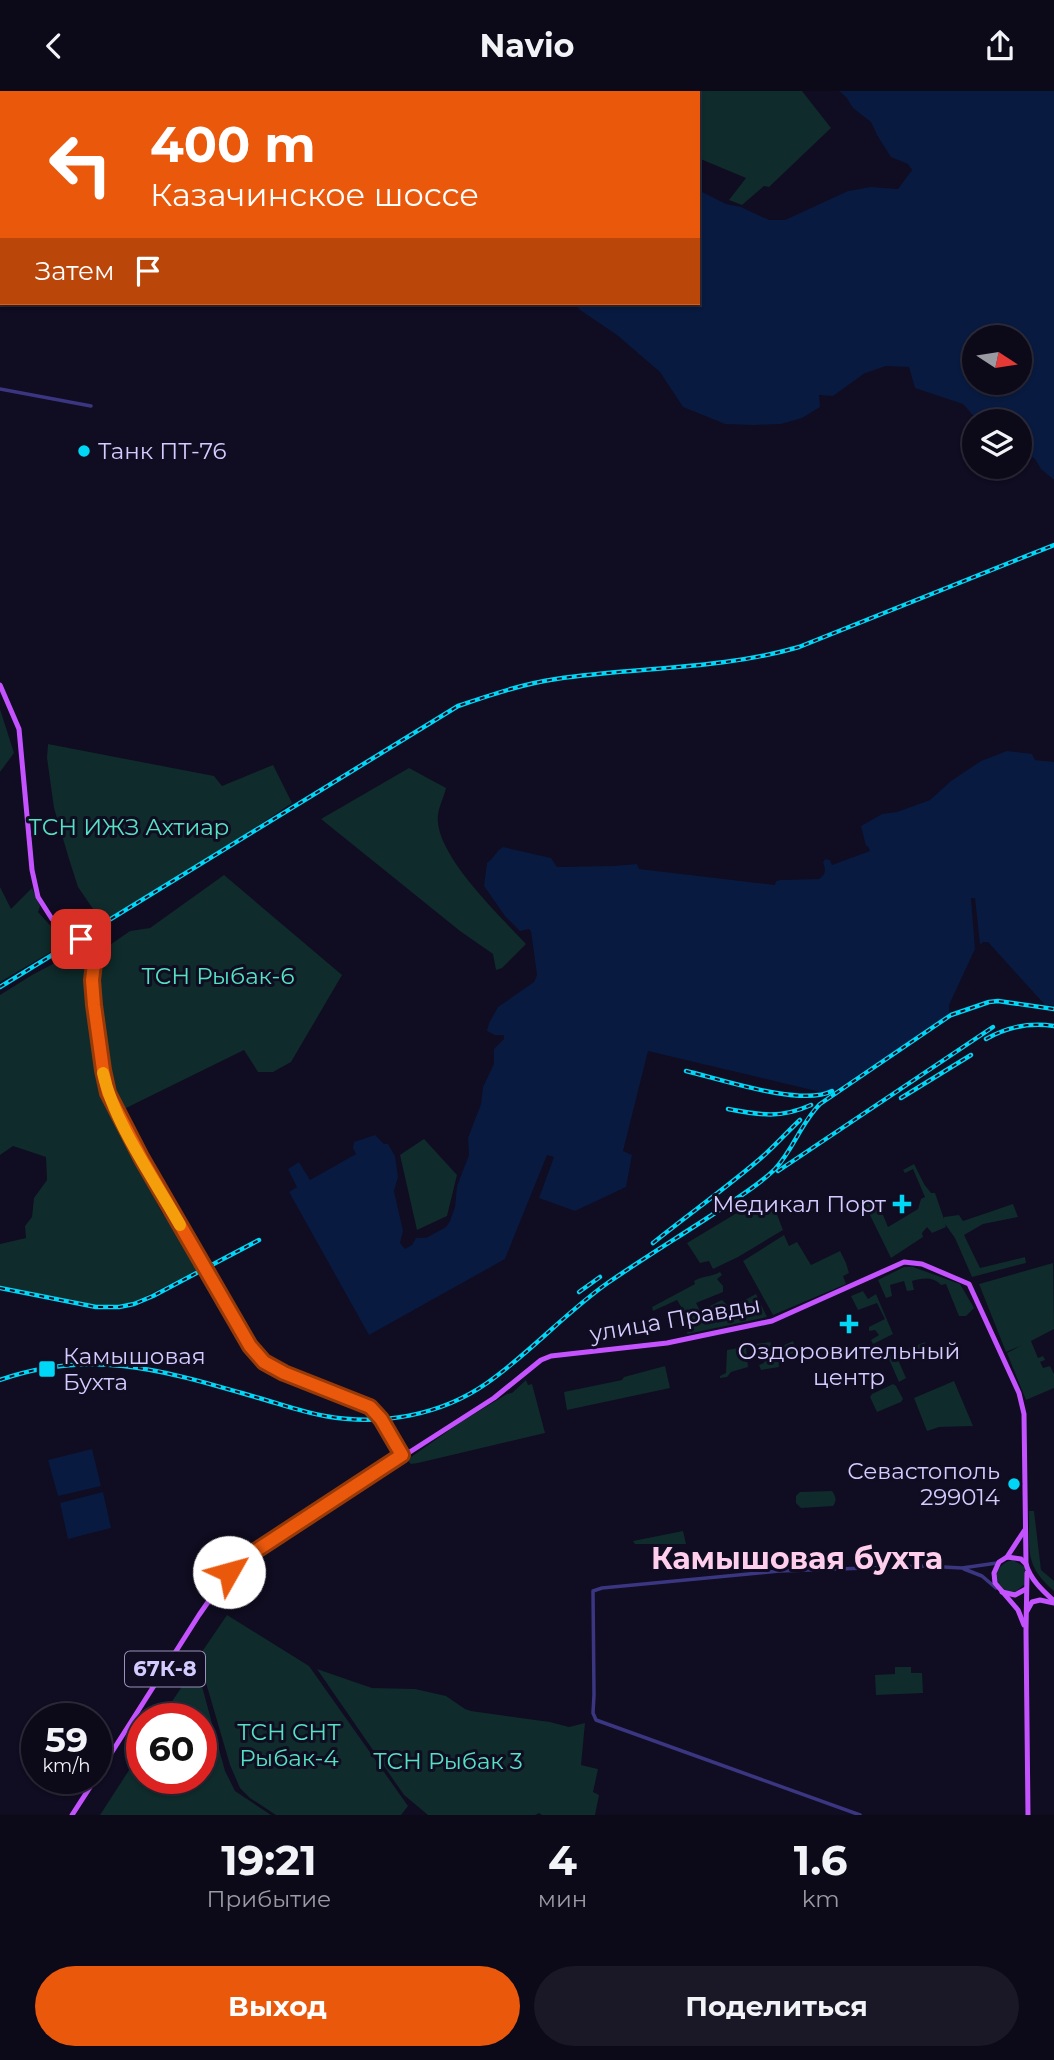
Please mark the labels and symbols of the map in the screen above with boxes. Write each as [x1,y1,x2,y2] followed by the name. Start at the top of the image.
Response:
[962,325,1032,395] north arrow
[98,437,227,465] place label: Танк ПТ-76
[76,443,92,459] marker: Танк ПТ-76
[29,813,229,841] park label: ТСН ИЖЗ Ахтиар
[51,909,111,969] pin
[142,962,294,990] park label: ТСН Рыбак-6
[712,1190,886,1218] place label: Медикал Порт
[892,1194,912,1214] marker: Медикал Порт
[586,1290,763,1348] street label: улица Правды
[839,1314,859,1334] marker: Оздоровительный центр
[738,1337,960,1391] place label: Оздоровительный центр
[63,1342,206,1396] place label: Камышовая Бухта
[37,1359,57,1379] marker: Камышовая Бухта
[847,1457,1000,1511] place label: Севастополь 299014
[1006,1476,1022,1492] marker: Севастополь 299014
[192,1535,266,1609] position arrow
[651,1540,943,1577] district label: Камышовая бухта
[125,1651,205,1687] road number: 67К-8
[126,1703,217,1794] speed limit sign: 60
[237,1718,341,1772] park label: ТСН СНТ Рыбак-4
[373,1747,523,1775] park label: ТСН Рыбак 3

